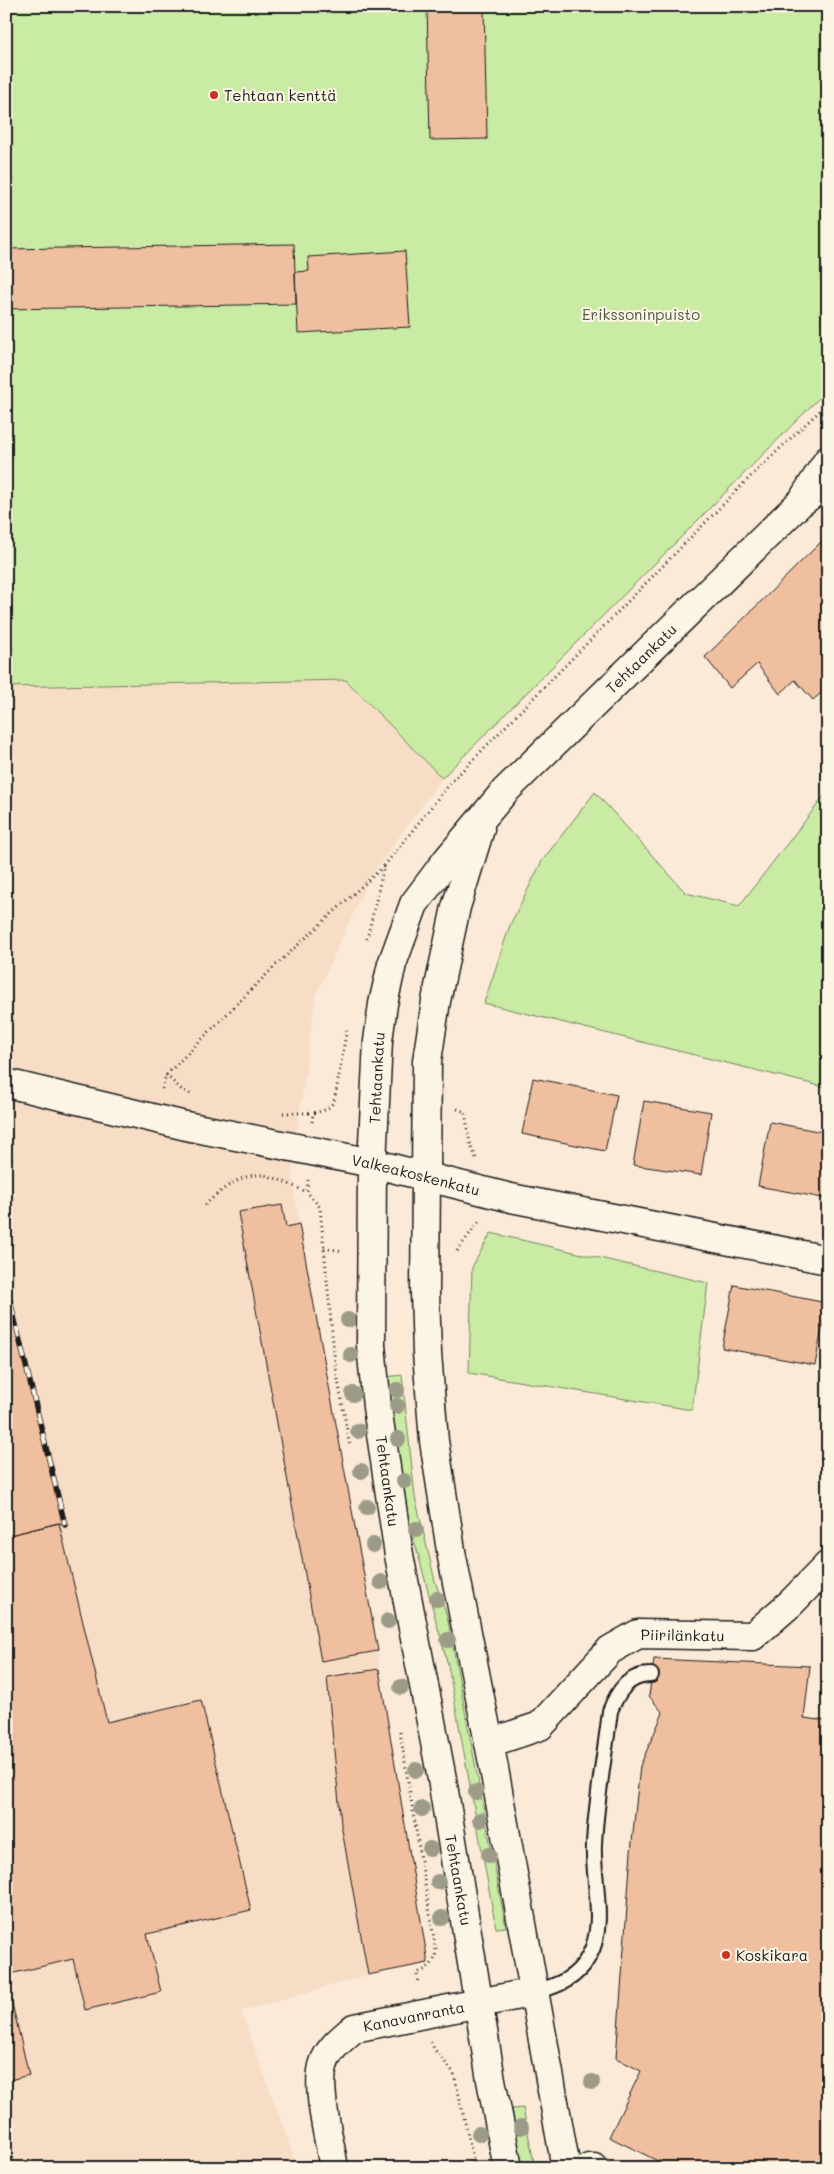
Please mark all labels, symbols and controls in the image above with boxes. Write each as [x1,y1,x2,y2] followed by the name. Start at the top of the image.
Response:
[224,85,337,105] place label: Tehtaan kenttä
[208,89,220,101] marker: Tehtaan kenttä
[582,304,700,324] park label: Erikssoninpuisto
[601,619,681,698] street label: Tehtaankatu
[364,1031,389,1124] street label: Tehtaankatu
[350,1149,482,1200] street label: Valkeakoskenkatu
[372,1434,404,1528] street label: Tehtaankatu
[640,1624,725,1646] street label: Piirilänkatu
[441,1833,477,1927] street label: Tehtaankatu
[736,1945,808,1965] place label: Koskikara
[720,1949,732,1961] marker: Koskikara
[361,1996,466,2036] street label: Kanavanranta

